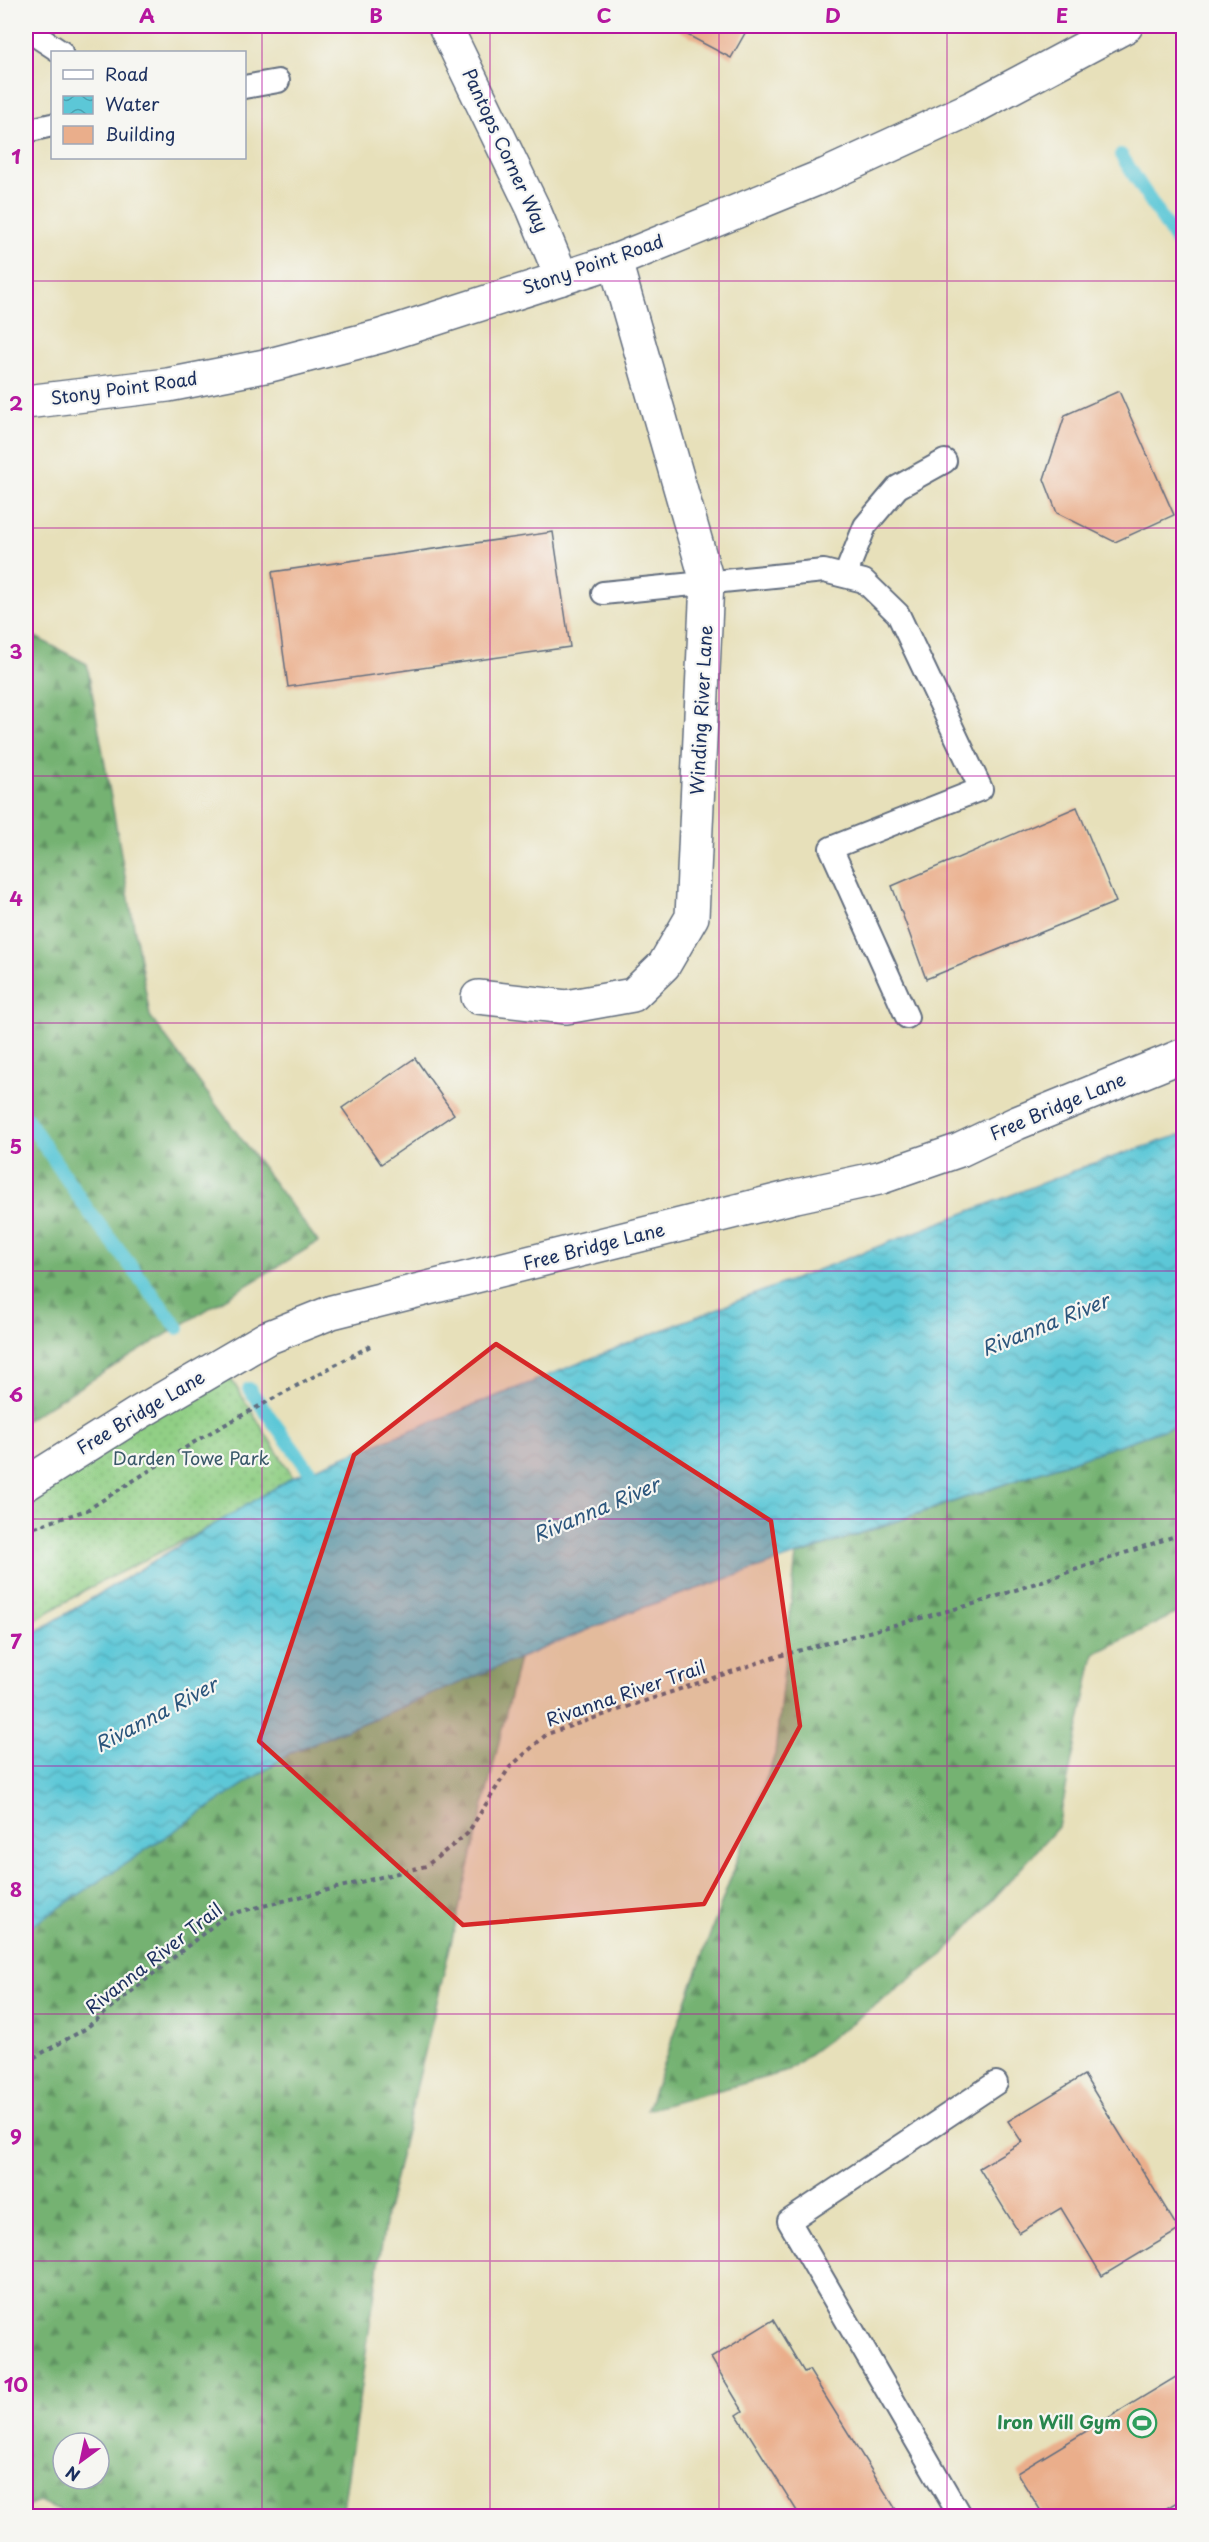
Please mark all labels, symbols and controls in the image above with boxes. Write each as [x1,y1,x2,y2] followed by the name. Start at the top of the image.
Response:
[139,0,155,30] text: A
[369,0,383,30] text: B
[596,0,612,30] text: C
[825,0,841,30] text: D
[1056,0,1068,30] text: E
[51,51,246,159] legend
[105,60,149,87] text: Road
[456,64,556,237] street label: Pantops Corner Way
[105,90,160,117] text: Water
[105,120,175,147] text: Building
[11,141,21,171] text: 1
[518,227,667,300] street label: Stony Point Road
[49,364,199,411] street label: Stony Point Road
[9,388,23,418] text: 2
[683,624,718,795] street label: Winding River Lane
[9,636,23,666] text: 3
[9,883,23,913] text: 4
[985,1065,1130,1146] street label: Free Bridge Lane
[10,1131,22,1161] text: 5
[520,1215,667,1276] street label: Free Bridge Lane
[976,1284,1116,1363] water label: Rivanna River
[71,1363,209,1461] street label: Free Bridge Lane
[9,1379,23,1409] text: 6
[113,1444,269,1471] park label: Darden Towe Park
[527,1468,666,1549] water label: Rivanna River
[10,1626,22,1656] text: 7
[542,1653,709,1733] street label: Rivanna River Trail
[89,1668,225,1759] water label: Rivanna River
[10,1874,22,1904] text: 8
[79,1896,227,2020] street label: Rivanna River Trail
[10,2121,22,2151] text: 9
[4,2369,28,2399] text: 10
[1126,2407,1158,2439] sports icon: Iron Will Gym
[997,2408,1121,2435] place label: Iron Will Gym
[51,2431,111,2491] north arrow
[60,2461,84,2488] text: N

